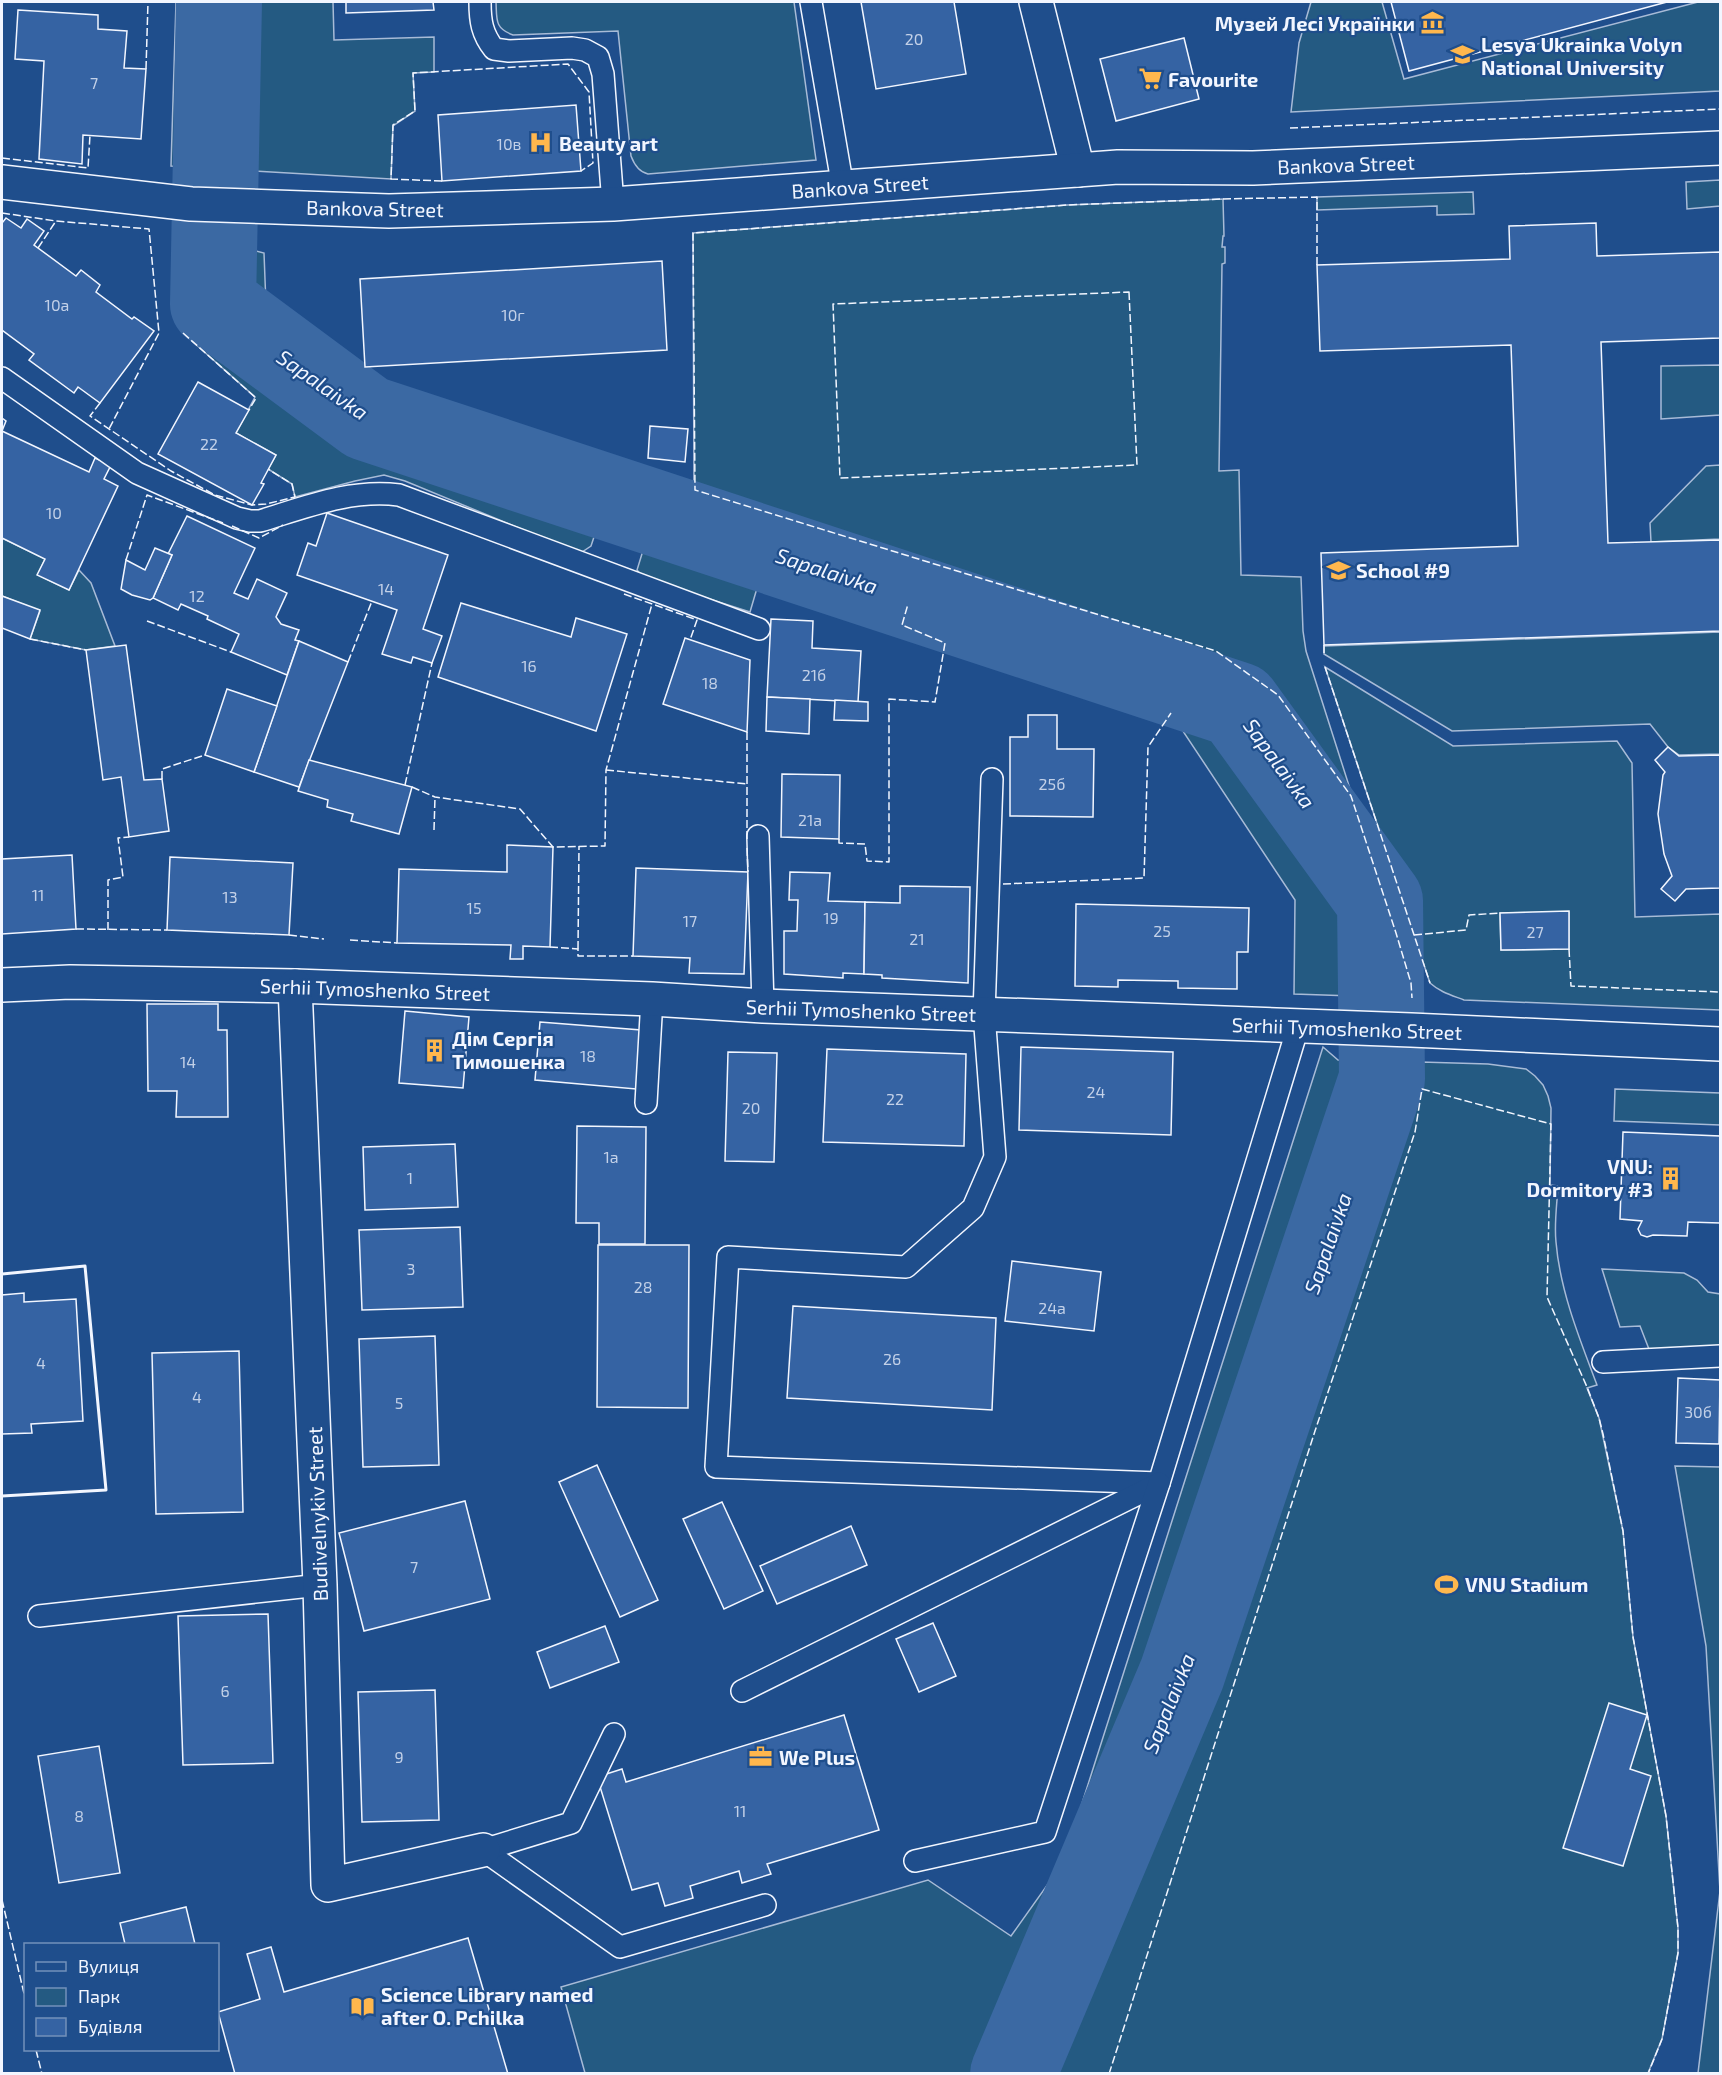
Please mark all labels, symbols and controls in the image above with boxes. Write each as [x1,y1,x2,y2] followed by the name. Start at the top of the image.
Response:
[1420,10,1446,36] museum icon: Музей Лесі Українки
[1215,11,1415,35] place label: Музей Лесі Українки
[905,29,923,48] house number: 20
[1481,32,1682,80] place label: Lesya Ukrainka Volyn National University
[1450,42,1476,68] school or university icon: Lesya Ukrainka Volyn National University
[1137,66,1163,92] supermarket icon: Favourite
[1168,67,1258,91] place label: Favourite
[90,73,98,92] house number: 7
[528,130,554,156] hospital icon: Beauty art
[559,131,658,156] place label: Beauty art
[497,134,521,153] house number: 10в
[1277,150,1416,178] street label: Bankova Street
[791,169,930,203] street label: Bankova Street
[306,195,444,221] street label: Bankova Street
[45,295,69,314] house number: 10а
[501,305,525,324] house number: 10г
[273,344,373,424] water label: Sapalaivka
[200,434,218,453] house number: 22
[46,503,62,522] house number: 10
[773,542,881,598] water label: Sapalaivka
[1325,557,1351,583] school or university icon: School #9
[1356,558,1450,582] place label: School #9
[378,579,394,598] house number: 14
[189,586,205,605] house number: 12
[521,656,537,675] house number: 16
[802,665,826,684] house number: 21б
[702,673,718,692] house number: 18
[1239,713,1321,813] water label: Sapalaivka
[1039,774,1065,793] house number: 25б
[798,810,822,829] house number: 21а
[32,885,44,904] house number: 11
[222,887,238,906] house number: 13
[467,898,481,917] house number: 15
[823,908,839,927] house number: 19
[683,911,697,930] house number: 17
[1153,921,1171,940] house number: 25
[1526,922,1544,941] house number: 27
[909,929,925,948] house number: 21
[259,973,491,1005] street label: Serhii Tymoshenko Street
[745,994,977,1026] street label: Serhii Tymoshenko Street
[1231,1012,1463,1044] street label: Serhii Tymoshenko Street
[452,1026,565,1073] place label: Дім Сергія Тимошенка
[421,1037,447,1063] building icon: Дім Сергія Тимошенка
[580,1046,596,1065] house number: 18
[180,1052,196,1071] house number: 14
[1087,1082,1106,1101] house number: 24
[886,1089,904,1108] house number: 22
[742,1098,760,1117] house number: 20
[603,1147,619,1166] house number: 1а
[1527,1154,1653,1202] place label: VNU: Dormitory #3
[1658,1165,1684,1191] building icon: VNU: Dormitory #3
[407,1168,413,1187] house number: 1
[1298,1189,1356,1297] water label: Sapalaivka
[407,1259,415,1278] house number: 3
[634,1277,652,1296] house number: 28
[1038,1298,1066,1317] house number: 24а
[883,1349,901,1368] house number: 26
[36,1353,46,1372] house number: 4
[192,1387,202,1406] house number: 4
[395,1393,403,1412] house number: 5
[1684,1402,1712,1421] house number: 30б
[302,1426,332,1602] street label: Budivelnykiv Street
[410,1557,418,1576] house number: 7
[1434,1571,1460,1597] sports icon: VNU Stadium
[1465,1572,1588,1596] place label: VNU Stadium
[1137,1650,1199,1756] water label: Sapalaivka
[220,1681,230,1700] house number: 6
[748,1744,774,1770] office icon: We Plus
[779,1745,855,1769] place label: We Plus
[394,1747,404,1766] house number: 9
[734,1801,746,1820] house number: 11
[74,1806,84,1825] house number: 8
[24,1943,219,2051] legend
[78,1955,139,1977] text: Вулиця
[381,1982,593,2029] place label: Science Library named after O. Pchilka
[78,1985,120,2007] text: Парк
[350,1993,376,2019] library icon: Science Library named after O. Pchilka
[78,2015,142,2037] text: Будівля

